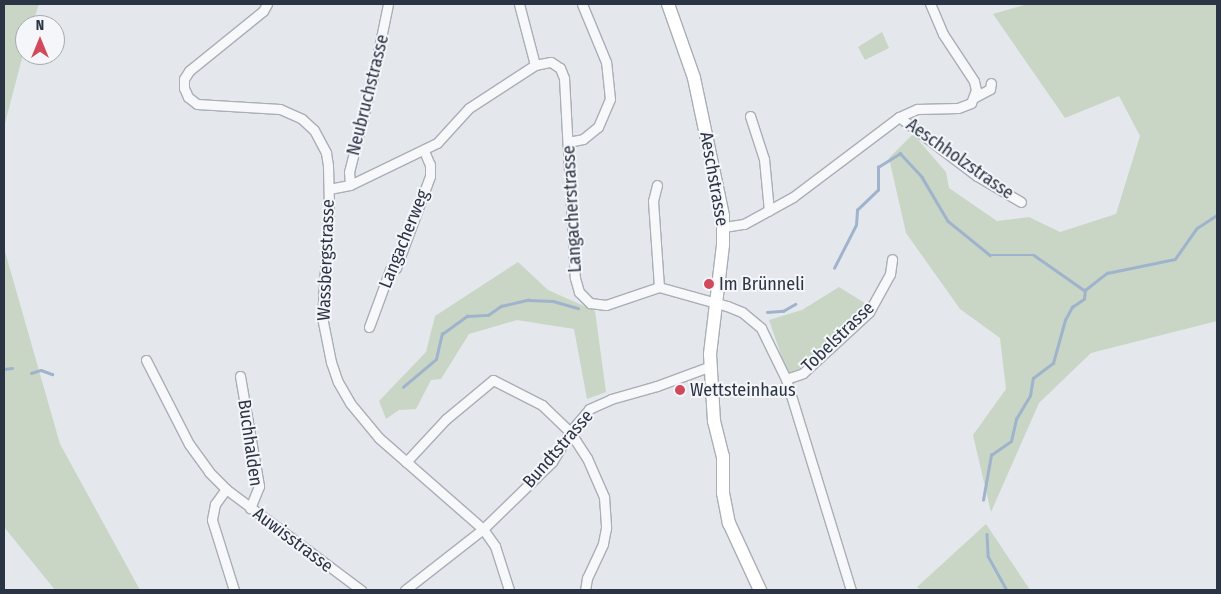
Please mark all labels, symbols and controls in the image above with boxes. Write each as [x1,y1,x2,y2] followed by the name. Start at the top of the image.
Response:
[15,15,65,65] north arrow
[36,17,44,34] text: N
[343,32,393,158] street label: Neubruchstrasse
[902,114,1018,204] street label: Aeschholzstrasse
[695,130,733,228] street label: Aeschstrasse
[558,145,586,273] street label: Langacherstrasse
[374,186,434,292] street label: Langacherweg
[313,199,339,321] street label: Wassbergstrasse
[719,273,804,295] place label: Im Brünneli
[703,278,715,290] marker: Im Brünneli
[797,297,879,377] street label: Tobelstrasse
[690,379,796,401] place label: Wettsteinhaus
[674,384,686,396] marker: Wettsteinhaus
[233,398,267,488] street label: Buchhalden
[518,406,598,492] street label: Bundtstrasse
[249,503,337,577] street label: Auwisstrasse

